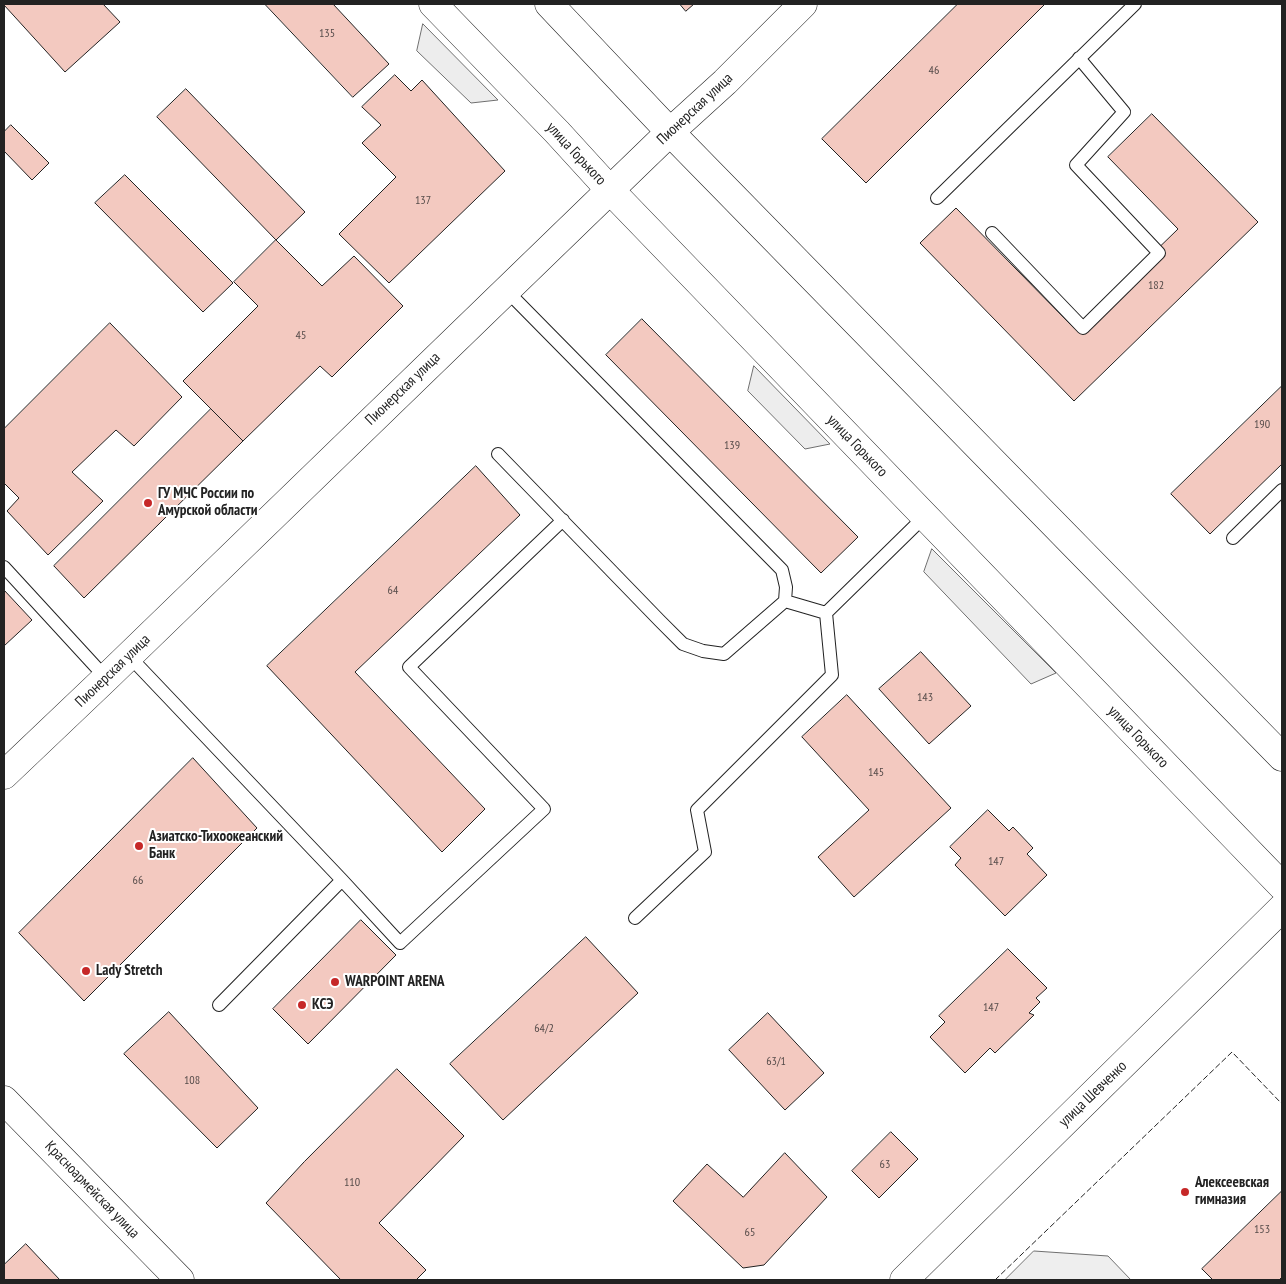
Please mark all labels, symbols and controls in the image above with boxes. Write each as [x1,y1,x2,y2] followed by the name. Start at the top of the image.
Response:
[319,27,335,41] house number: 135
[929,64,939,78] house number: 46
[653,69,737,149] street label: Пионерская улица
[542,119,610,189] street label: улица Горького
[415,194,431,208] house number: 137
[1148,279,1164,293] house number: 182
[296,329,306,343] house number: 45
[362,349,444,429] street label: Пионерская улица
[823,411,891,481] street label: улица Горького
[1254,418,1270,432] house number: 190
[724,439,740,453] house number: 139
[158,485,257,520] place label: ГУ МЧС России по Амурской области
[142,497,154,509] marker: ГУ МЧС России по Амурской области
[388,584,398,598] house number: 64
[72,631,154,711] street label: Пионерская улица
[917,691,933,705] house number: 143
[1104,702,1172,772] street label: улица Горького
[868,766,884,780] house number: 145
[149,828,283,863] place label: Азиатско-Тихоокеанский Банк
[133,840,145,852] marker: Азиатско-Тихоокеанский Банк
[988,855,1004,869] house number: 147
[133,874,143,888] house number: 66
[96,962,162,980] place label: Lady Stretch
[80,965,92,977] marker: Lady Stretch
[345,973,445,991] place label: WARPOINT ARENA
[329,976,341,988] marker: WARPOINT ARENA
[312,996,333,1014] place label: КСЭ
[296,999,308,1011] marker: КСЭ
[983,1001,999,1015] house number: 147
[534,1022,554,1036] house number: 64/2
[766,1055,786,1069] house number: 63/1
[1055,1057,1131,1131] street label: улица Шевченко
[184,1074,200,1088] house number: 108
[41,1138,143,1242] street label: Красноармейская улица
[880,1158,890,1172] house number: 63
[1195,1174,1269,1209] place label: Алексеевская гимназия
[344,1176,360,1190] house number: 110
[1179,1186,1191,1198] marker: Алексеевская гимназия
[1254,1223,1270,1237] house number: 153
[745,1226,755,1240] house number: 65

